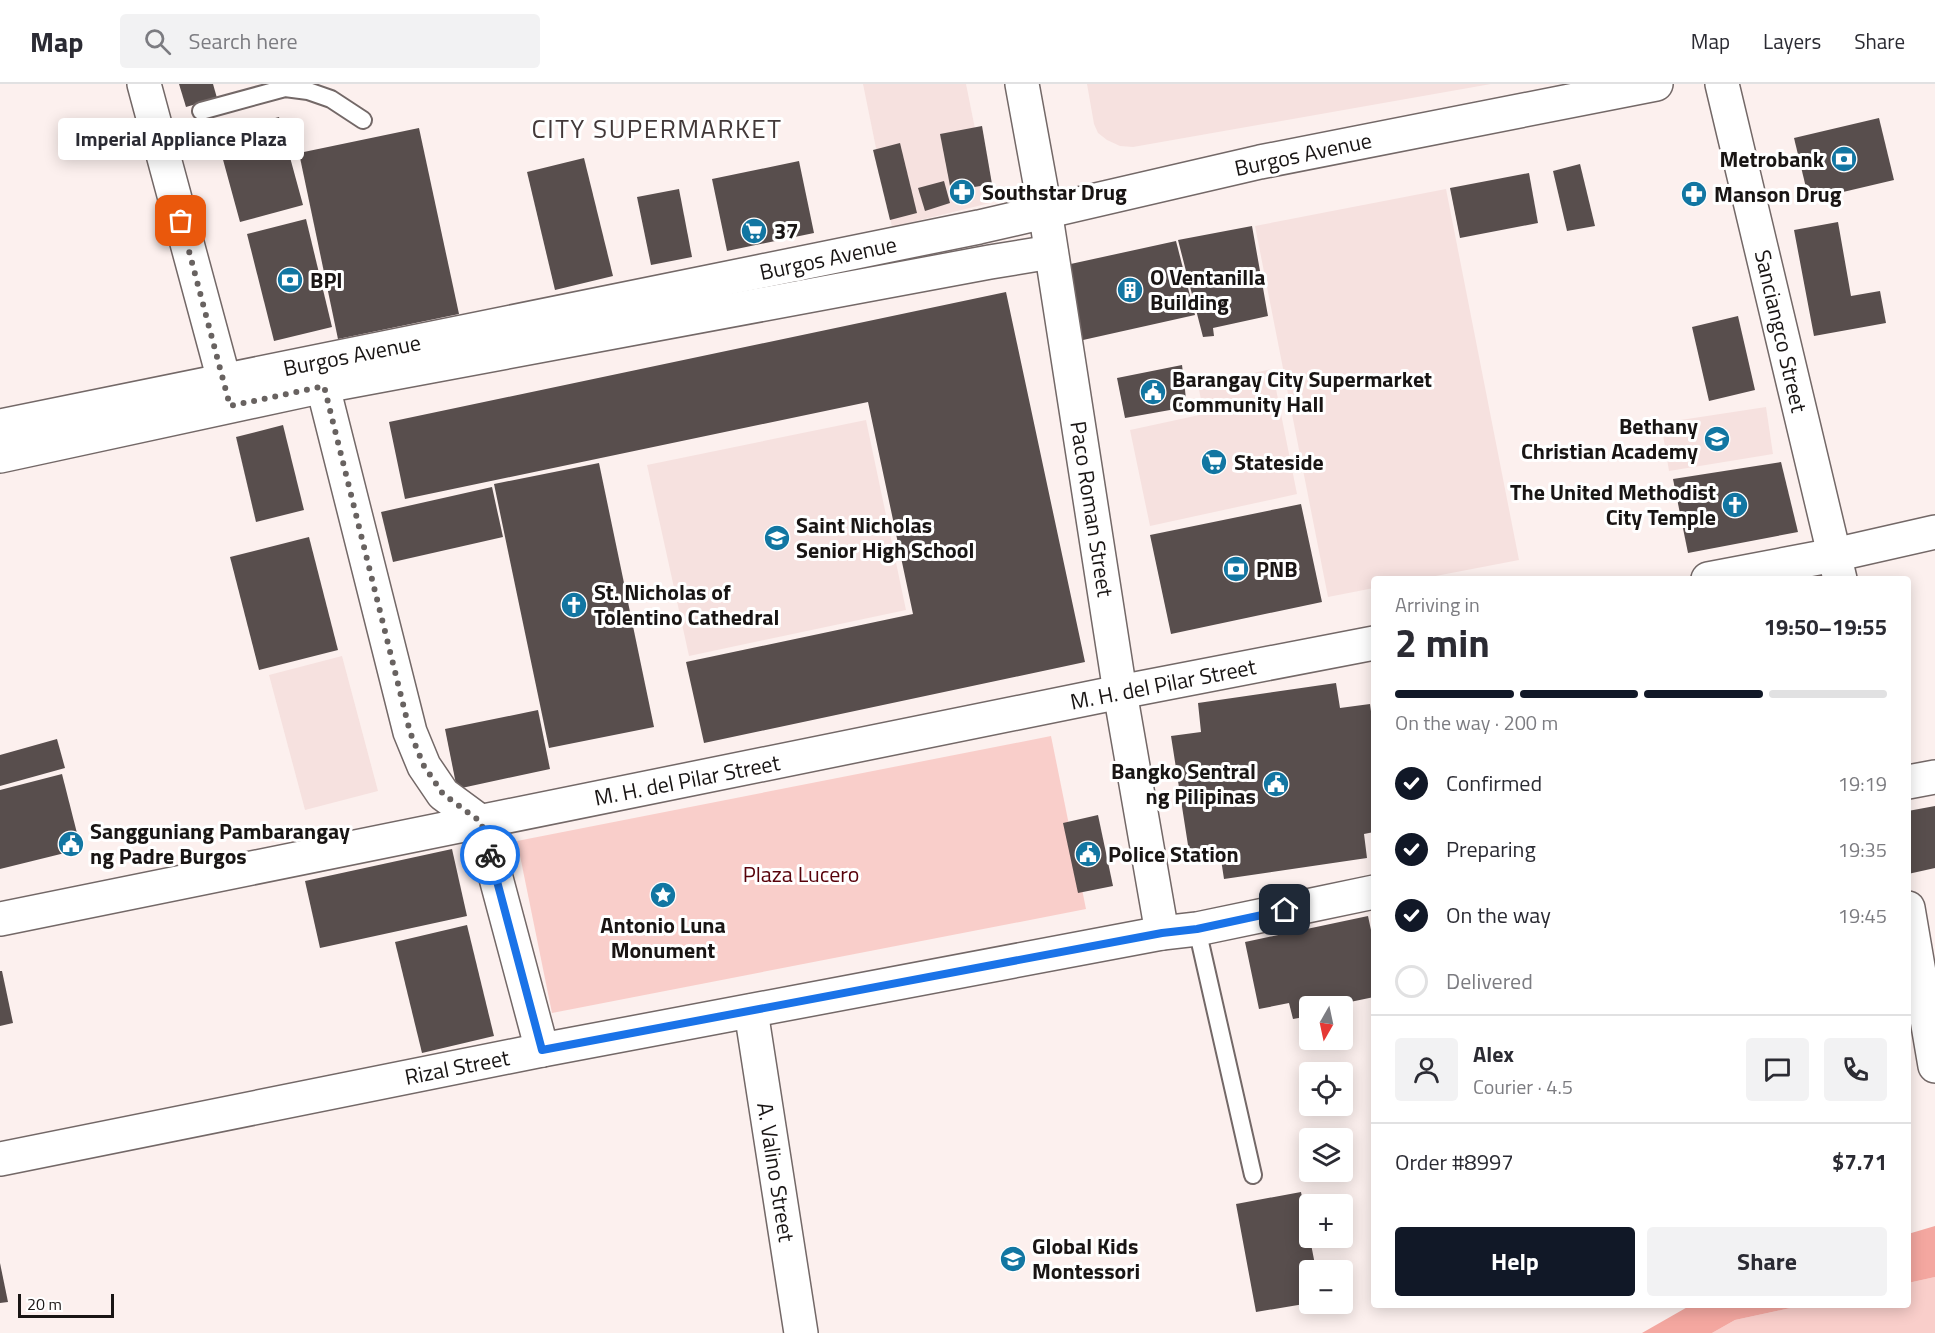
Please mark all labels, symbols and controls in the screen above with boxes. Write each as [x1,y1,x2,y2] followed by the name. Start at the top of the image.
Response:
[120,14,540,68] search box
[30,20,84,63] text: Map
[189,24,298,58] text: Search here
[141,25,174,58] icon: search
[1691,25,1730,57] text: Map
[1763,25,1821,57] text: Layers
[1854,25,1905,57] text: Share
[532,109,782,148] district label: CITY SUPERMARKET
[58,119,304,161] callout: Imperial Appliance Plaza
[75,123,287,154] text: Imperial Appliance Plaza
[1231,123,1375,185] street label: Burgos Avenue
[1719,142,1825,176] place label: Metrobank
[1829,144,1859,174] bank icon: Metrobank
[982,175,1127,209] place label: Southstar Drug
[947,177,977,207] pharmacy icon: Southstar Drug
[1714,177,1842,211] place label: Manson Drug
[1679,179,1709,209] pharmacy icon: Manson Drug
[155,195,206,246] pin
[164,204,197,237] icon: bag
[774,214,799,248] place label: 37
[739,216,769,246] supermarket icon: 37
[756,227,900,289] street label: Burgos Avenue
[1746,246,1816,416] street label: Sanciangco Street
[1150,260,1265,319] place label: O Ventanilla Building
[310,263,343,297] place label: BPI
[275,265,305,295] bank icon: BPI
[1115,275,1145,305] building icon: O Ventanilla Building
[280,325,424,385] street label: Burgos Avenue
[1172,362,1432,421] place label: Barangay City Supermarket Community Hall
[1138,377,1168,407] public building icon: Barangay City Supermarket Community Hall
[1521,409,1698,468] place label: Bethany Christian Academy
[1061,419,1123,600] street label: Paco Roman Street
[1702,424,1732,454] school or university icon: Bethany Christian Academy
[1234,445,1324,479] place label: Stateside
[1199,447,1229,477] supermarket icon: Stateside
[1510,475,1716,534] place label: The United Methodist City Temple
[1720,490,1750,520] church icon: The United Methodist City Temple
[796,508,974,567] place label: Saint Nicholas Senior High School
[762,523,792,553] school or university icon: Saint Nicholas Senior High School
[1256,552,1298,586] place label: PNB
[1221,554,1251,584] bank icon: PNB
[594,575,780,634] place label: St. Nicholas of Tolentino Cathedral
[1395,589,1480,620] text: Arriving in
[559,590,589,620] church icon: St. Nicholas of Tolentino Cathedral
[1764,610,1887,644] text: 19:50–19:55
[1395,613,1490,672] text: 2 min
[1067,649,1259,719] street label: M. H. del Pilar Street
[1395,707,1558,738] text: On the way · 200 m
[591,745,783,815] street label: M. H. del Pilar Street
[1111,754,1256,813] place label: Bangko Sentral ng Pilipinas
[1446,766,1542,800] text: Confirmed
[1395,767,1428,800] icon: check
[1838,768,1887,799] text: 19:19
[1261,769,1291,799] public building icon: Bangko Sentral ng Pilipinas
[90,814,350,873] place label: Sangguniang Pambarangay ng Padre Burgos
[460,825,520,885] courier
[56,829,86,859] public building icon: Sangguniang Pambarangay ng Padre Burgos
[1446,832,1536,866] text: Preparing
[1395,833,1428,866] icon: check
[1838,834,1887,865] text: 19:35
[1108,837,1239,871] place label: Police Station
[474,839,507,872] icon: bike
[1073,839,1103,869] public building icon: Police Station
[743,857,859,891] park label: Plaza Lucero
[648,880,678,910] place icon: Antonio Luna Monument
[1259,884,1310,935] pin
[1268,893,1301,926] icon: home
[1446,898,1551,932] text: On the way
[1395,899,1428,932] icon: check
[1838,900,1887,931] text: 19:45
[600,908,726,967] place label: Antonio Luna Monument
[1446,964,1533,998] text: Delivered
[1299,996,1353,1050] north arrow
[1299,996,1353,1314] map controls
[1473,1037,1514,1071] text: Alex
[1395,1038,1458,1101] button: person
[1746,1038,1809,1101] button: chat
[1824,1038,1887,1101] button: phone
[402,1040,513,1094] street label: Rizal Street
[1299,1062,1353,1116] button: locate
[1473,1071,1573,1102] text: Courier · 4.5
[748,1100,804,1244] street label: A. Valino Street
[1299,1128,1353,1182] button: layers
[1395,1145,1514,1179] text: Order #8997
[1832,1145,1887,1179] text: $7.71
[1299,1194,1353,1248] button: +
[1395,1227,1635,1296] button: Help
[1647,1227,1887,1296] button: Share
[1032,1229,1140,1288] place label: Global Kids Montessori
[998,1244,1028,1274] school or university icon: Global Kids Montessori
[1299,1260,1353,1314] button: −
[18,1291,114,1318] scale bar
[27,1292,62,1316] text: 20 m

